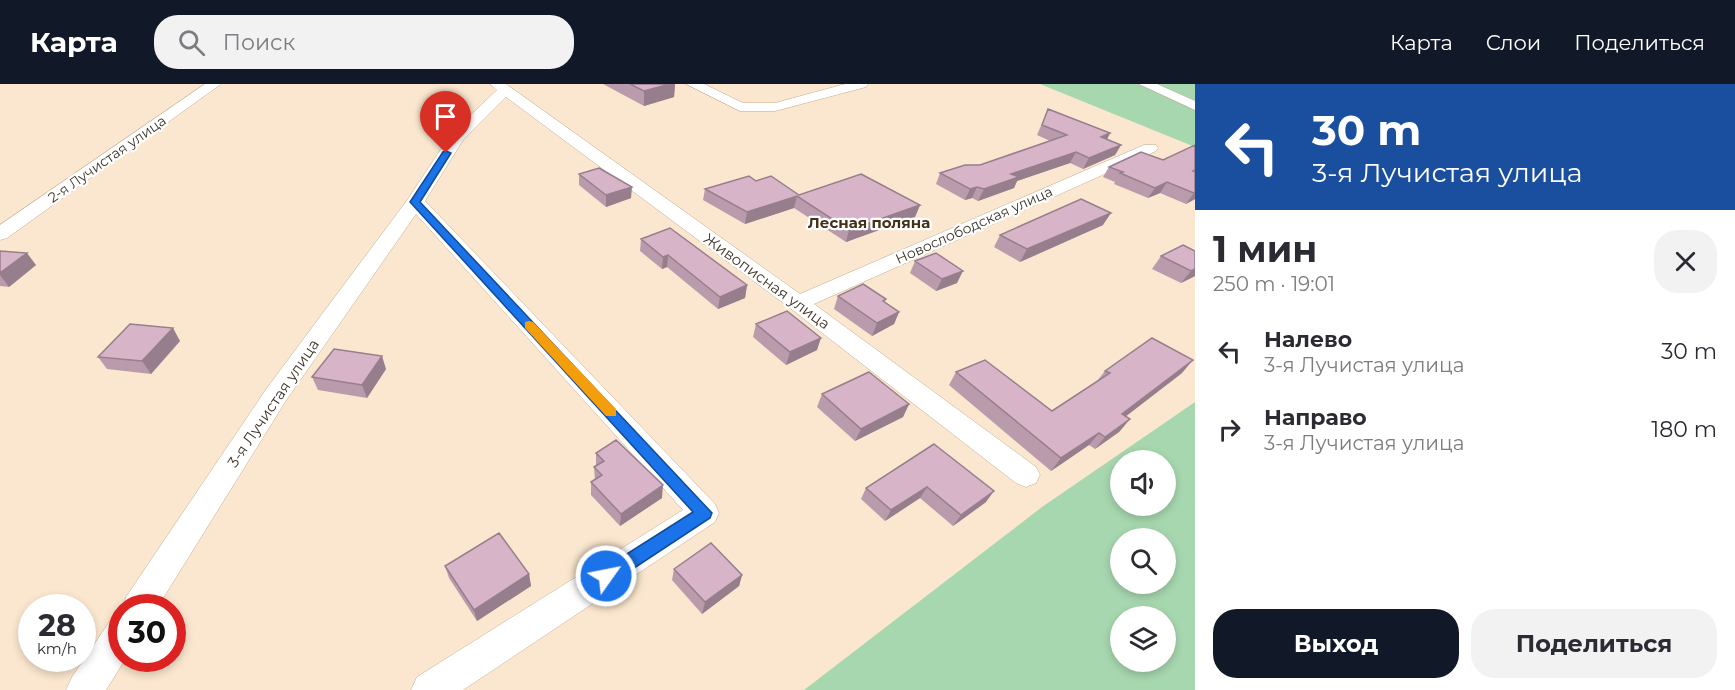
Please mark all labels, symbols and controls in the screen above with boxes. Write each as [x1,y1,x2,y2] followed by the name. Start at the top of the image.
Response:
[154,15,574,69] search box
[30,25,118,59] text: Карта
[175,26,208,59] icon: search
[223,29,295,56] text: Поиск
[1390,30,1453,55] text: Карта
[1486,30,1541,55] text: Слои
[1574,30,1705,55] text: Поделиться
[420,91,471,153] pin
[429,100,462,133] icon: arrive
[1312,104,1421,156] text: 30 m
[1213,108,1291,186] icon: left
[44,111,170,207] street label: 2-я Лучистая улица
[1312,156,1583,189] text: 3-я Лучистая улица
[893,182,1055,268] street label: Новослободская улица
[808,213,930,232] district label: Лесная поляна
[1213,227,1317,271] text: 1 мин
[700,229,834,333] street label: Живописная улица
[1654,230,1717,293] button: close
[1213,272,1335,296] text: 250 m · 19:01
[1264,326,1352,353] text: Налево
[223,335,323,471] street label: 3-я Лучистая улица
[1213,335,1246,368] icon: left
[1661,338,1717,365] text: 30 m
[1264,353,1464,377] text: 3-я Лучистая улица
[1264,404,1367,431] text: Направо
[1213,413,1246,446] icon: right
[1651,416,1717,443] text: 180 m
[1264,431,1464,455] text: 3-я Лучистая улица
[1110,450,1176,672] map controls
[1110,450,1176,516] button: sound
[1110,528,1176,594] button: search
[574,544,638,608] position arrow
[108,594,186,672] speed limit sign: 30
[1110,606,1176,672] button: layers
[38,607,76,644] text: 28
[1213,609,1459,678] button: Выход
[1471,609,1717,678] button: Поделиться
[37,639,77,658] text: km/h

